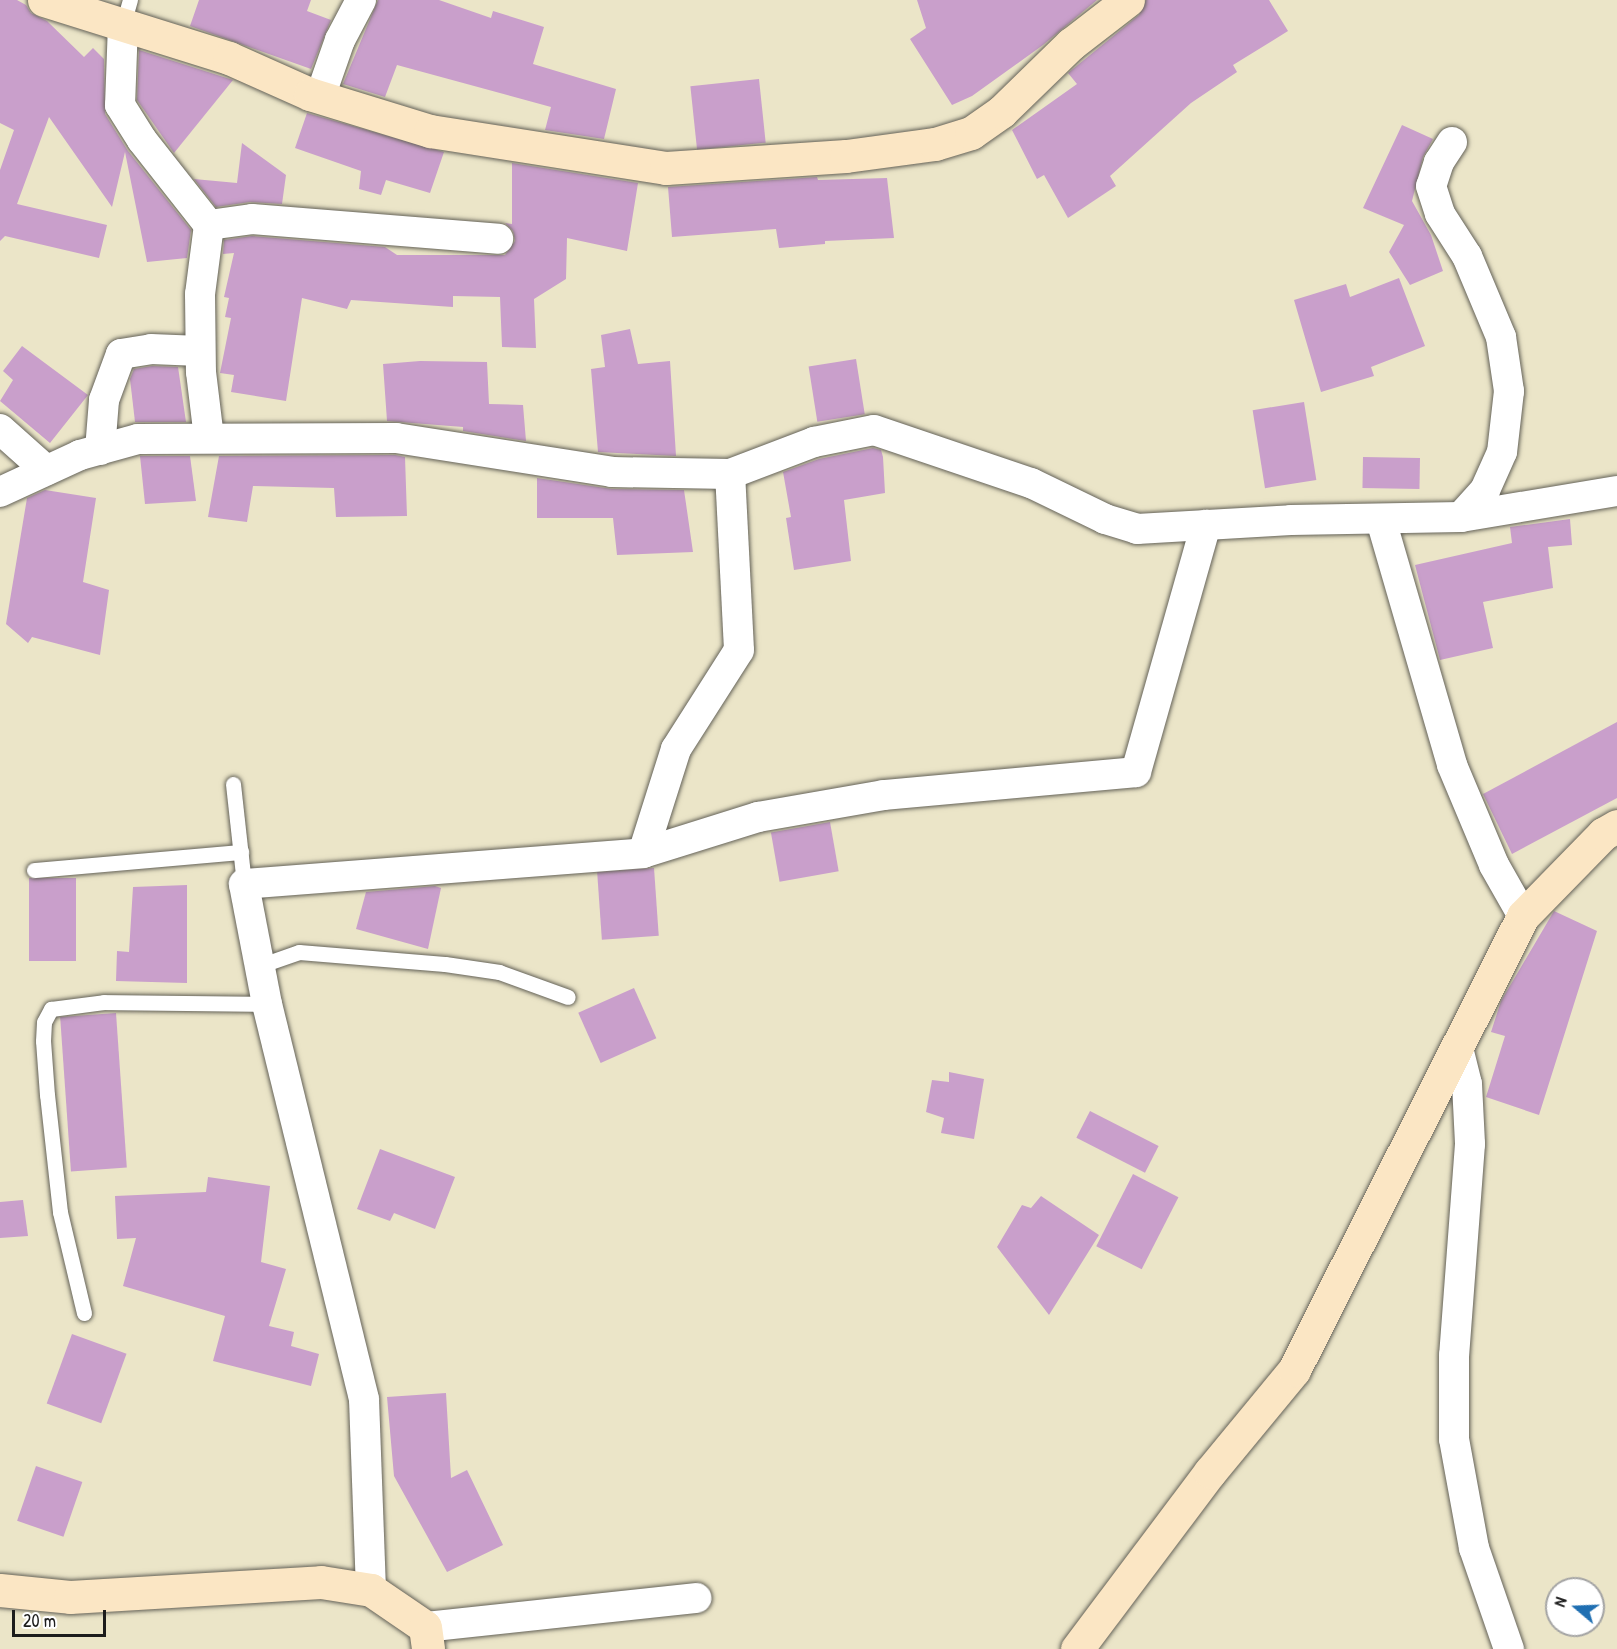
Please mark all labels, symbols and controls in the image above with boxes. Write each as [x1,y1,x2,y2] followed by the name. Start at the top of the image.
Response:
[1545,1577,1605,1637] north arrow
[1548,1594,1572,1609] text: N
[15,1598,110,1636] scale bar
[23,1608,56,1633] text: 20 m

